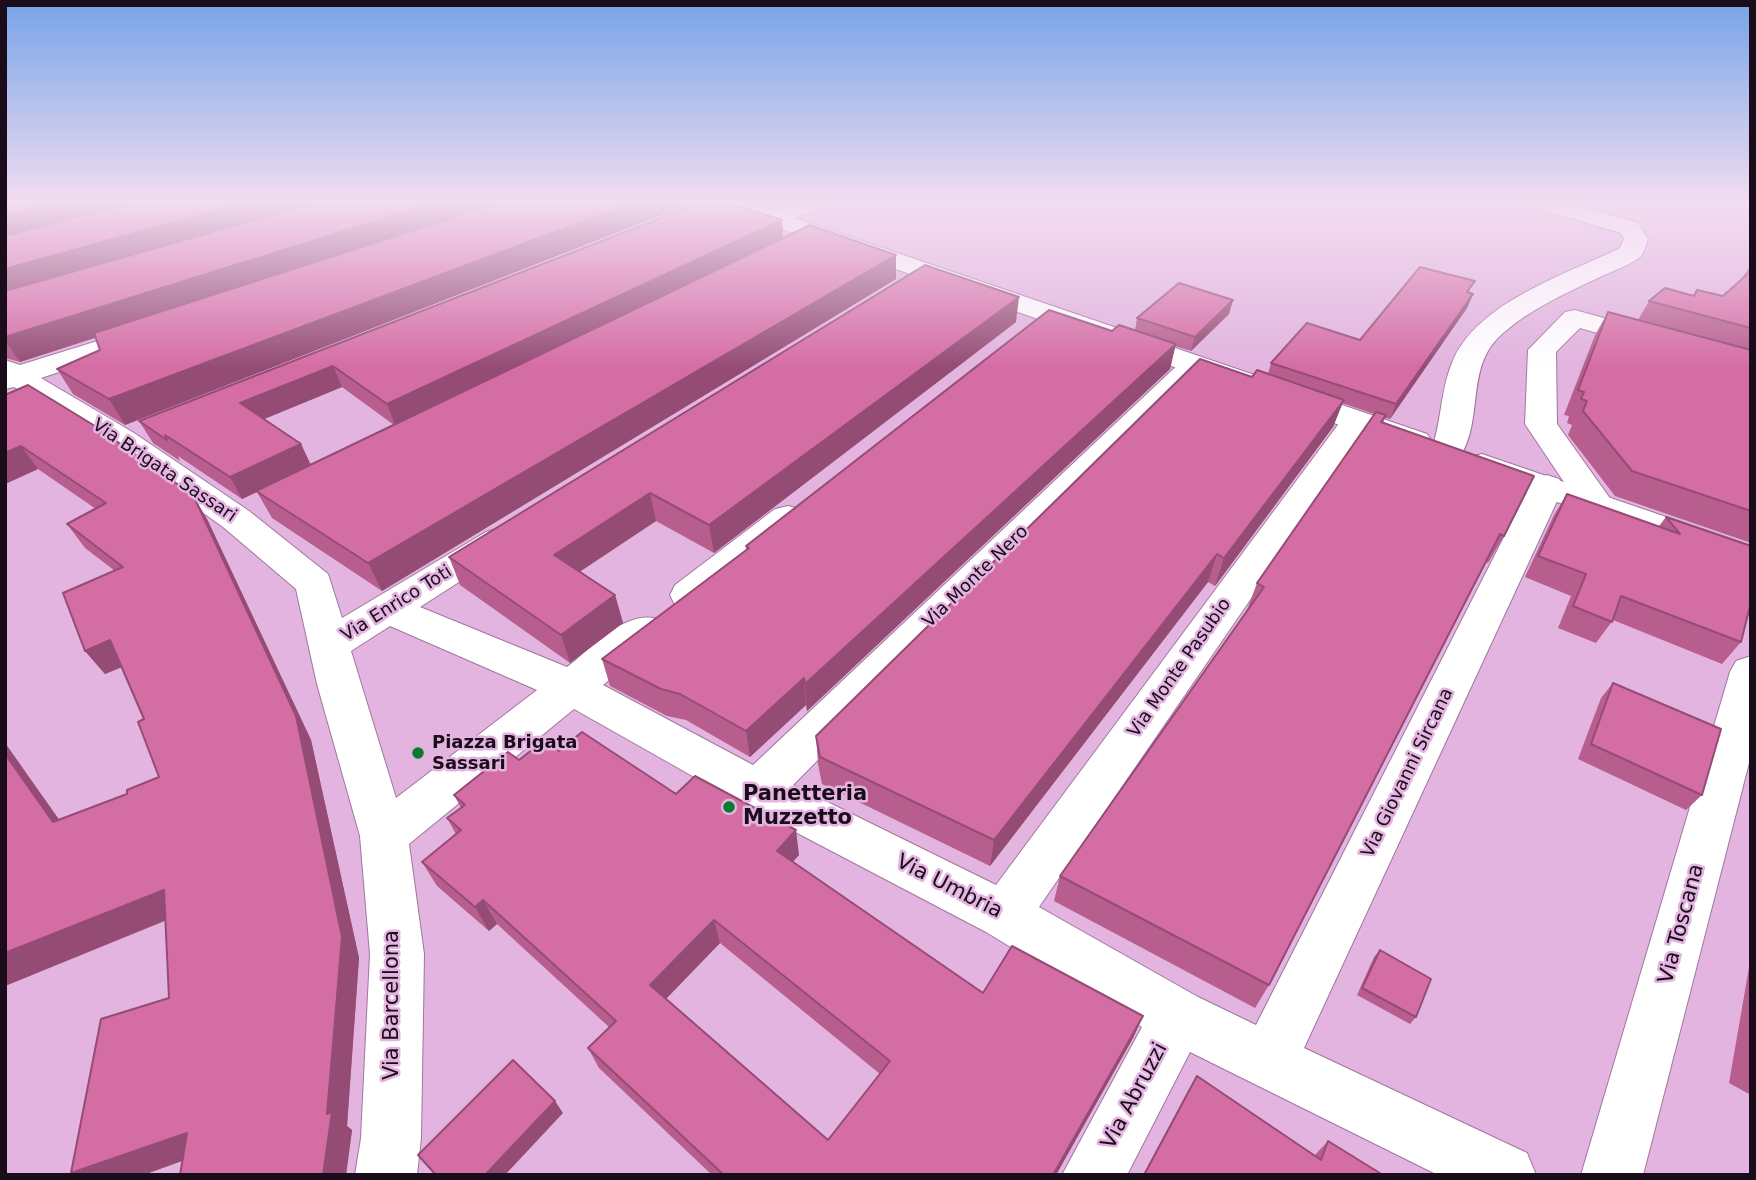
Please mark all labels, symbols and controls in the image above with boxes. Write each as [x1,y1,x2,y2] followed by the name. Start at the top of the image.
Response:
[88,415,240,527] street label: Via Brigata Sassari
[919,521,1033,633] street label: Via Monte Nero
[338,561,456,647] street label: Via Enrico Toti
[1124,594,1236,742] street label: Via Monte Pasubio
[1358,685,1458,861] street label: Via Giovanni Sircana
[432,732,577,774] place label: Piazza Brigata Sassari
[410,745,426,761] marker: Piazza Brigata Sassari
[743,782,867,832] place label: Panetteria Muzzetto
[721,799,737,815] marker: Panetteria Muzzetto
[892,849,1006,925] street label: Via Umbria
[1654,861,1710,987] street label: Via Toscana
[380,930,406,1080] street label: Via Barcellona
[1096,1039,1174,1153] street label: Via Abruzzi

